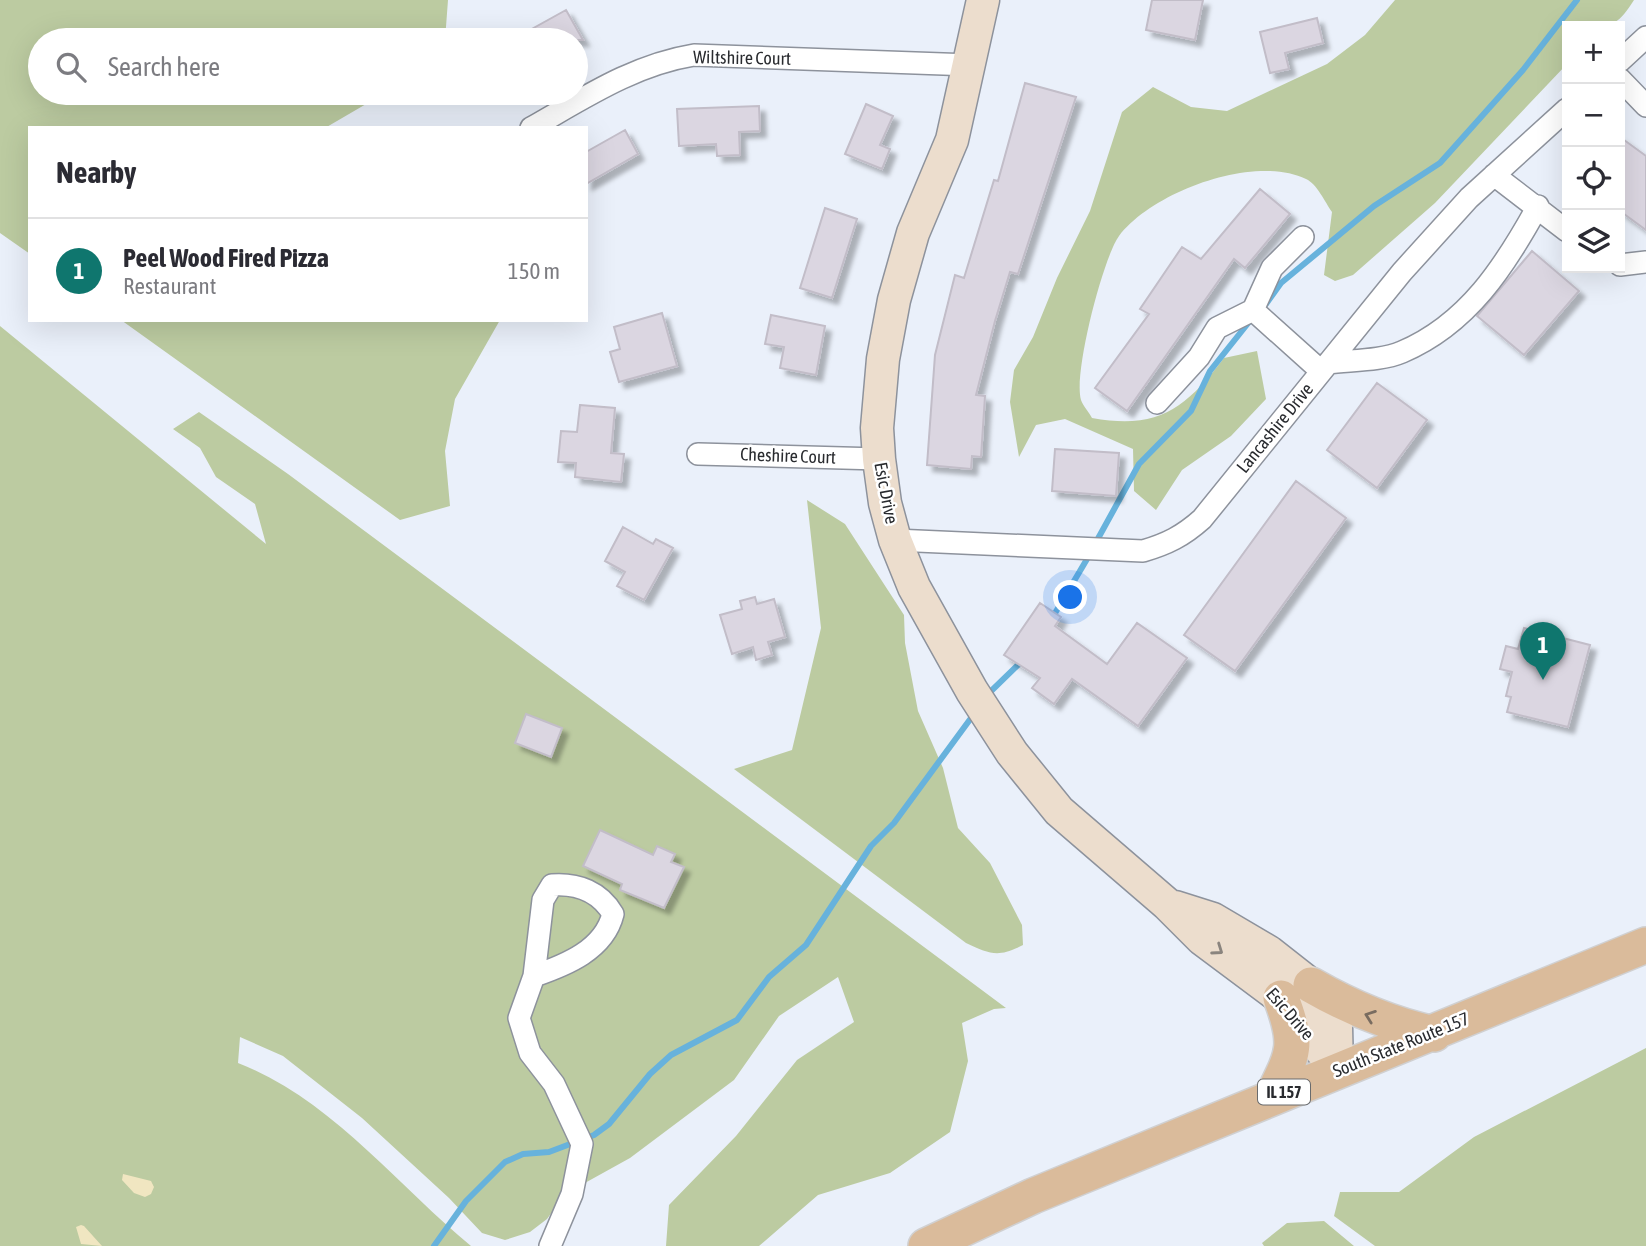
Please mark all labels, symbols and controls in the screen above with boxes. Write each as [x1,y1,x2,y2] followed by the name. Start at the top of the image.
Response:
[1562,21,1625,273] map controls
[1562,21,1625,84] button: +
[28,28,588,105] search box
[693,46,791,69] street label: Wiltshire Court
[52,48,90,86] icon: search
[108,52,220,82] text: Search here
[1562,84,1625,147] button: −
[1562,147,1625,210] button: locate
[56,155,136,189] text: Nearby
[1562,210,1625,273] button: layers
[123,243,329,273] text: Peel Wood Fired Pizza
[74,258,84,284] text: 1
[508,258,560,284] text: 150 m
[123,273,216,299] text: Restaurant
[1232,379,1317,477] street label: Lancashire Drive
[740,443,836,468] street label: Cheshire Court
[870,460,903,525] street label: Esic Drive
[1053,580,1087,614] your location
[1520,622,1566,680] pin: 1
[1210,942,1223,954] one-way arrow
[1262,983,1319,1044] street label: Esic Drive
[1330,1008,1472,1081] street label: South State Route 157
[1364,1010,1376,1024] one-way arrow
[1258,1080,1310,1104] road number: IL 157

